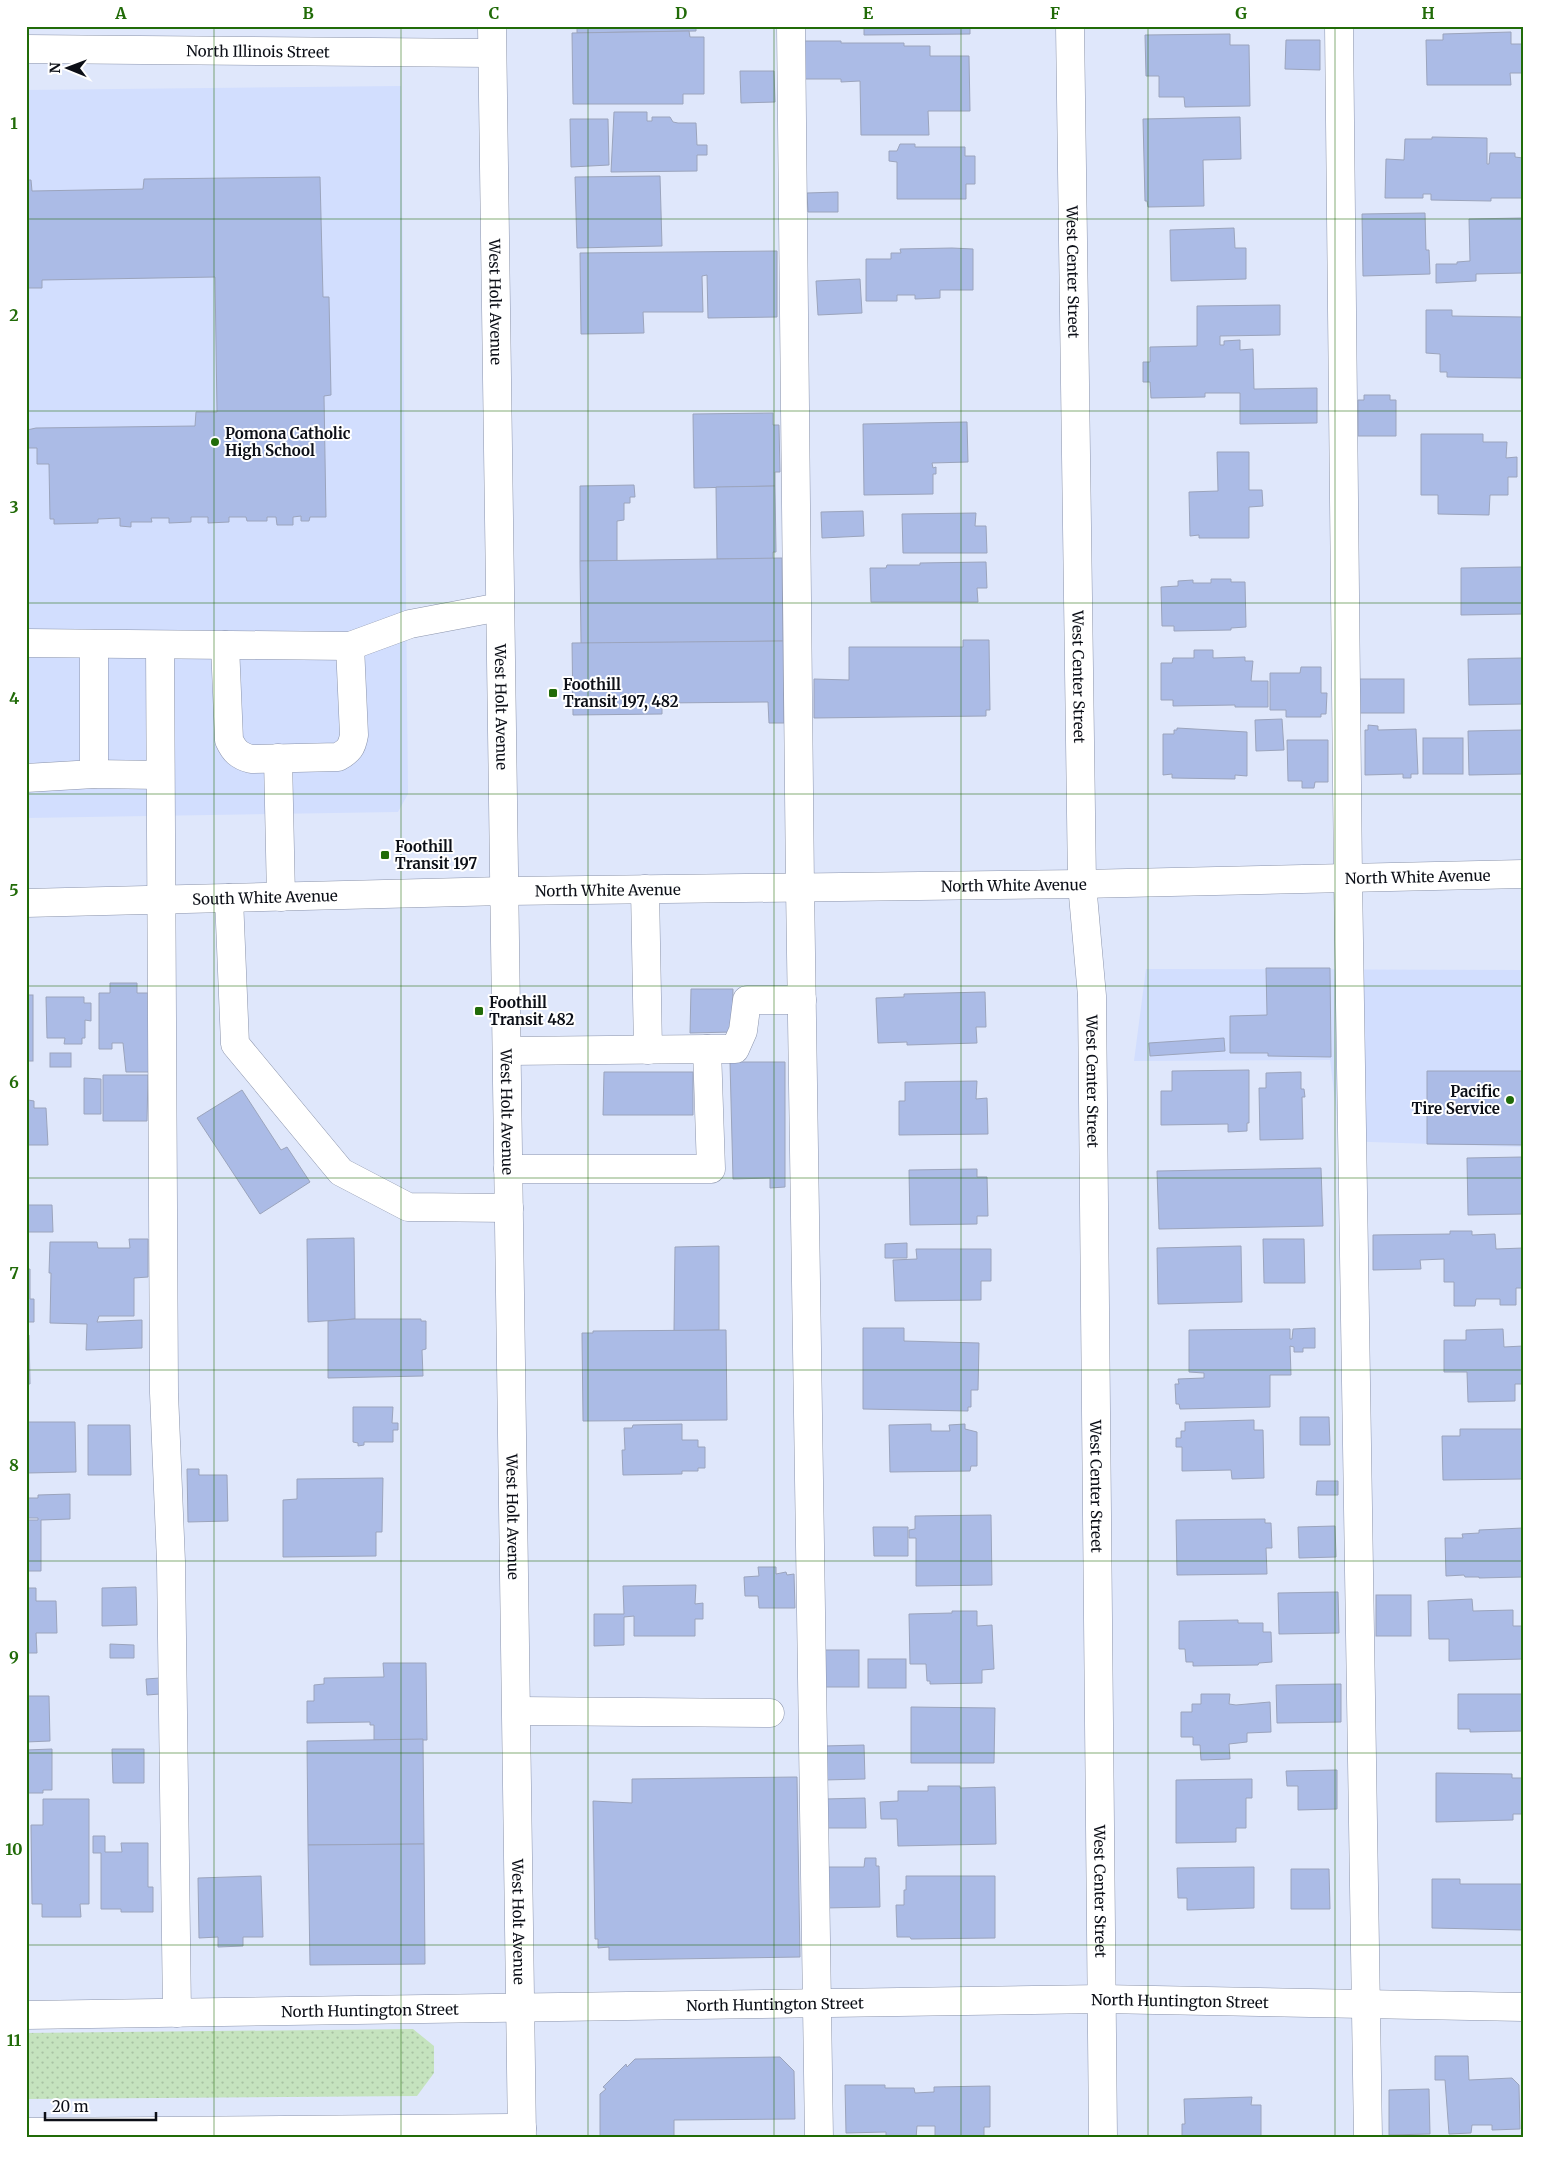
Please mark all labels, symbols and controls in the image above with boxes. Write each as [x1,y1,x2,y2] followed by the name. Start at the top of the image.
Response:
[114,3,127,23] text: A
[302,3,314,23] text: B
[489,3,499,23] text: C
[675,3,687,23] text: D
[863,3,874,23] text: E
[1050,3,1060,23] text: F
[1235,3,1247,23] text: G
[1421,3,1435,23] text: H
[186,41,330,61] street label: North Illinois Street
[42,42,92,92] north arrow
[46,62,64,73] text: N
[10,113,18,133] text: 1
[1063,204,1084,339] street label: West Center Street
[486,238,506,365] street label: West Holt Avenue
[9,305,19,325] text: 2
[225,424,351,460] place label: Pomona Catholic High School
[209,436,221,448] marker: Pomona Catholic High School
[9,497,19,517] text: 3
[1069,609,1090,744] street label: West Center Street
[491,643,512,770] street label: West Holt Avenue
[563,675,679,712] place label: Foothill Transit 197, 482
[547,687,559,699] marker: Foothill Transit 197, 482
[9,688,19,708] text: 4
[395,837,477,873] place label: Foothill Transit 197
[379,849,391,861] marker: Foothill Transit 197
[1345,865,1491,888] street label: North White Avenue
[941,874,1087,895] street label: North White Avenue
[535,879,681,900] street label: North White Avenue
[9,880,19,900] text: 5
[192,886,338,908] street label: South White Avenue
[489,993,575,1029] place label: Foothill Transit 482
[473,1005,485,1017] marker: Foothill Transit 482
[1083,1014,1103,1148] street label: West Center Street
[497,1048,518,1175] street label: West Holt Avenue
[9,1072,19,1092] text: 6
[1411,1082,1500,1118] place label: Pacific Tire Service
[1504,1094,1516,1106] marker: Pacific Tire Service
[9,1263,19,1283] text: 7
[1087,1419,1107,1553] street label: West Center Street
[503,1453,524,1580] street label: West Holt Avenue
[9,1455,19,1475] text: 8
[9,1647,19,1667] text: 9
[1090,1824,1111,1958] street label: West Center Street
[5,1839,23,1859] text: 10
[509,1858,529,1985] street label: West Holt Avenue
[1091,1989,1269,2012] street label: North Huntington Street
[686,1993,864,2015] street label: North Huntington Street
[281,1999,459,2021] street label: North Huntington Street
[7,2030,22,2050] text: 11
[45,2089,156,2121] scale bar
[52,2097,89,2116] text: 20 m

